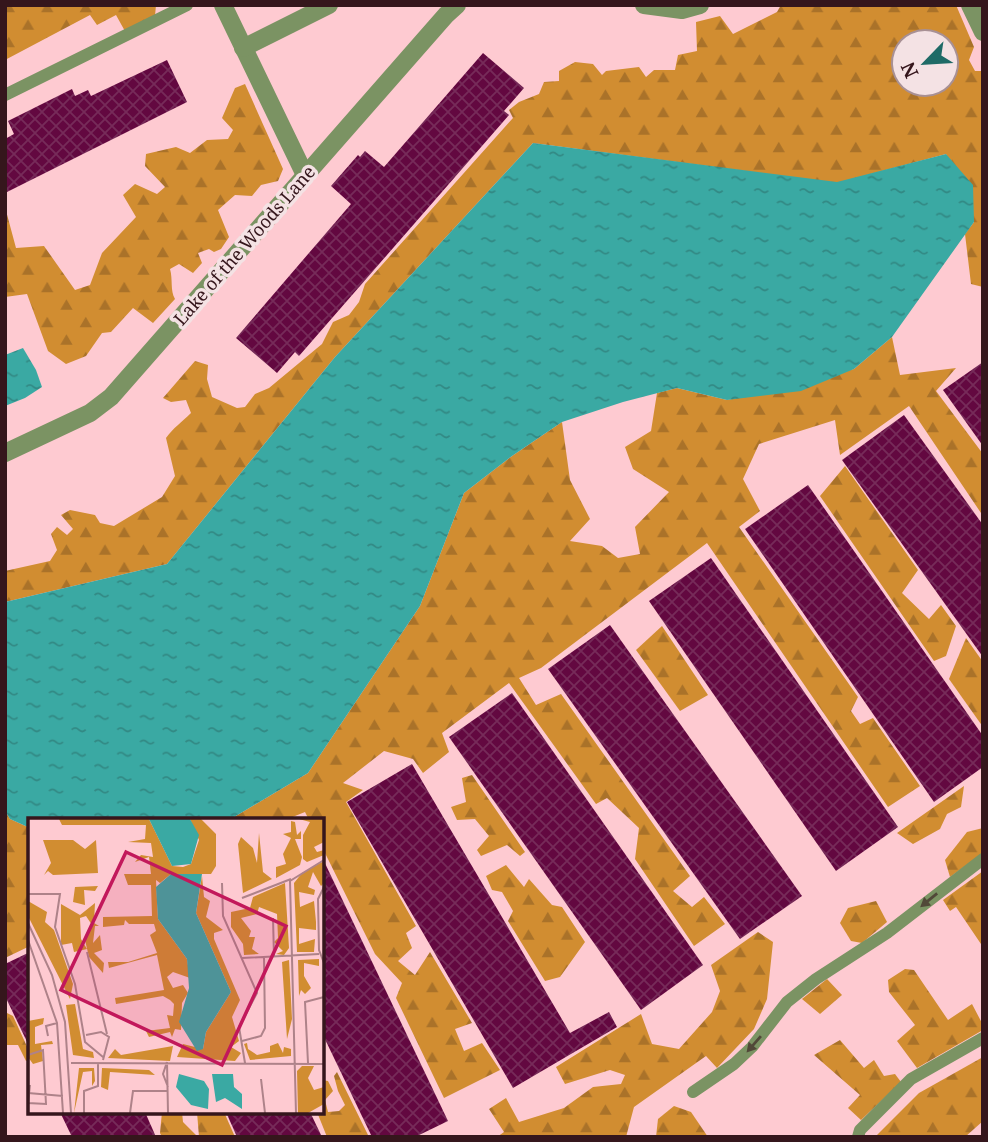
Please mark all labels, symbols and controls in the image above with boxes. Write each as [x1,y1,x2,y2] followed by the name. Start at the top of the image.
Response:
[890,28,960,98] north arrow
[895,58,925,82] text: N
[168,160,320,330] street label: Lake of the Woods Lane
[28,818,324,1114] inset map
[920,893,938,908] one-way arrow
[747,1035,762,1052] one-way arrow

